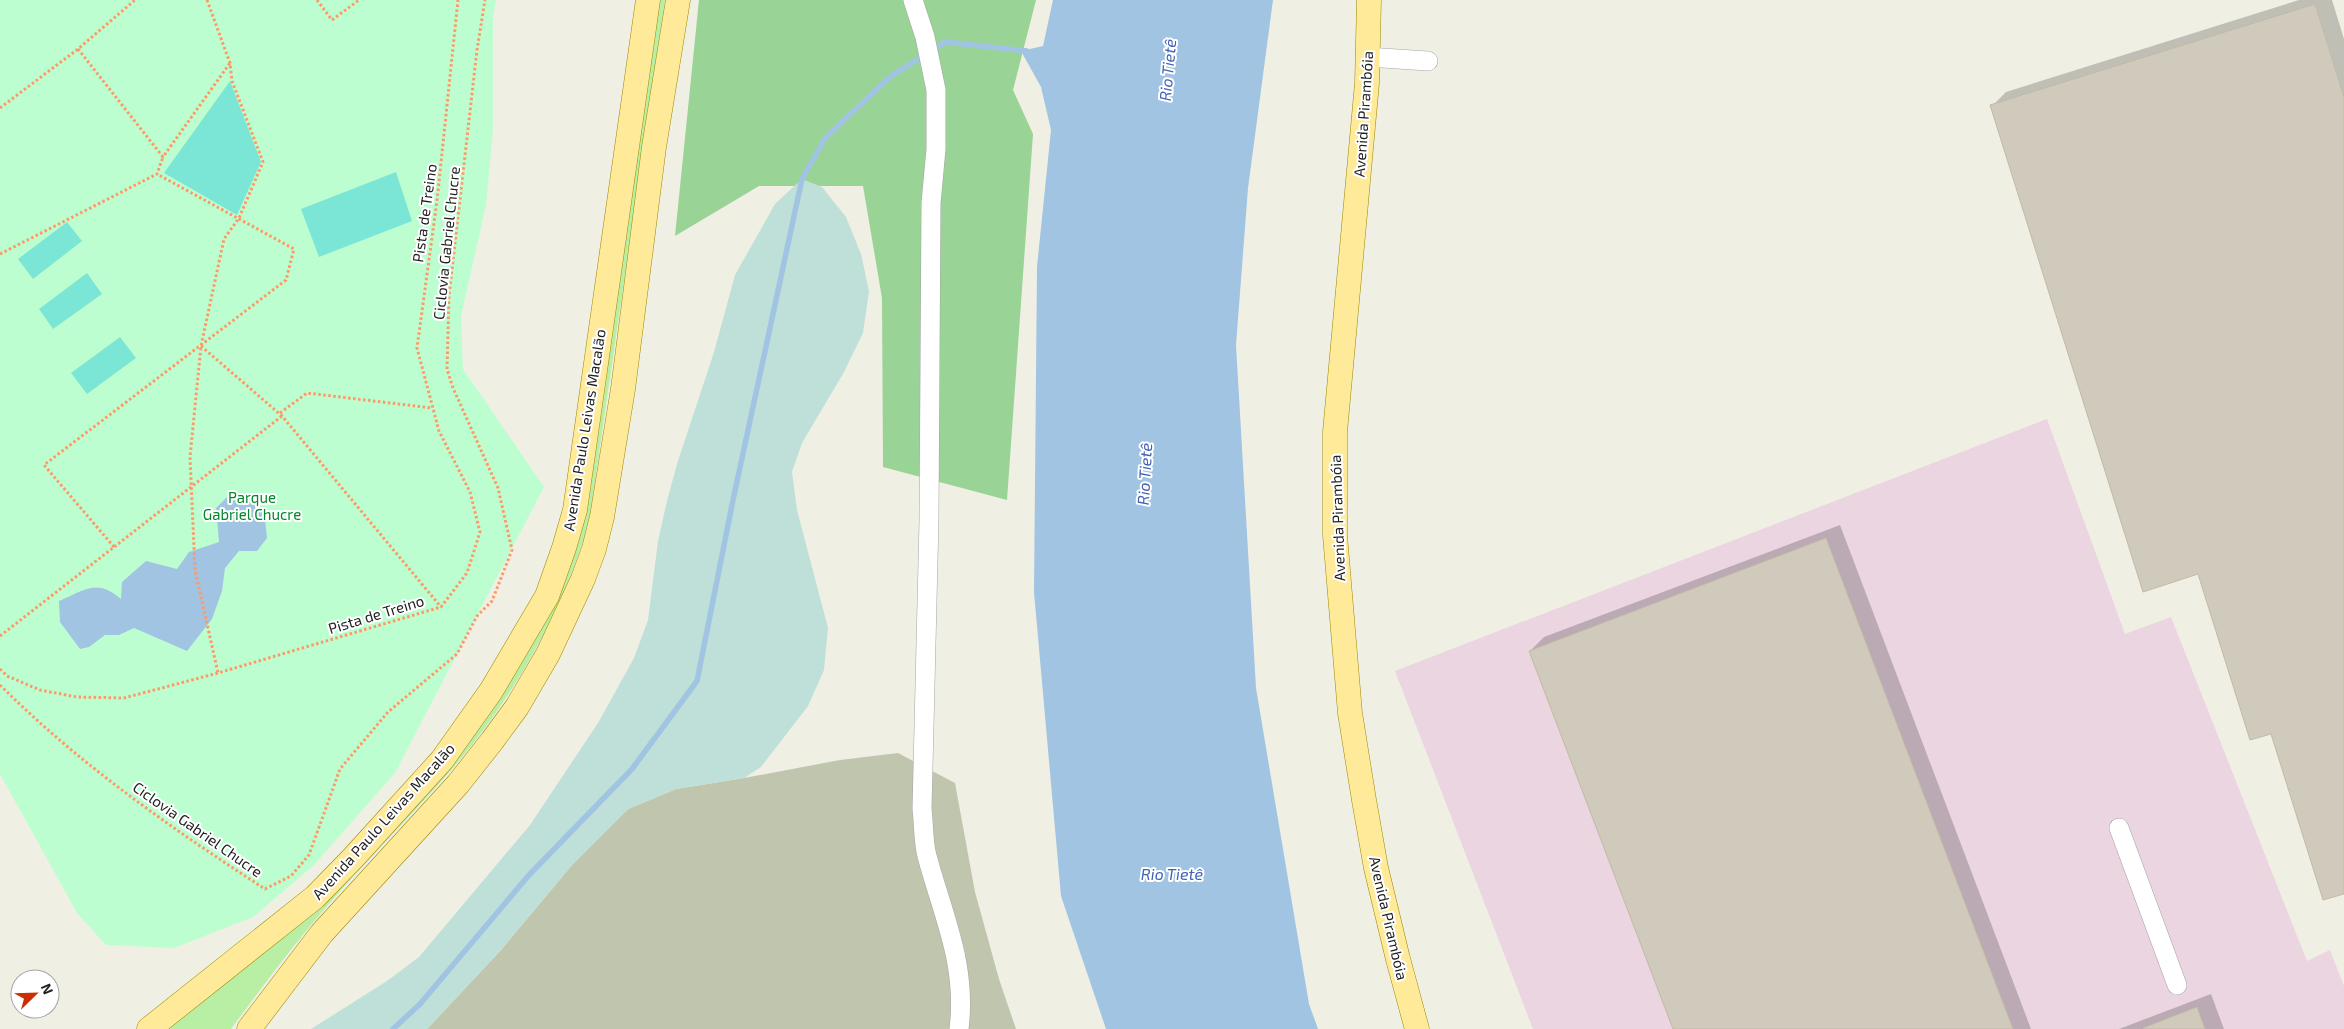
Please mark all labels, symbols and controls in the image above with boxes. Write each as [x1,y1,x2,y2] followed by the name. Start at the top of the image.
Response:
[1155,38,1179,102] water label: Rio Tietê
[1350,50,1376,178] street label: Avenida Pirambóia
[408,163,440,263] street label: Pista de Treino
[429,165,463,321] street label: Ciclovia Gabriel Chucre
[559,328,609,532] street label: Avenida Paulo Leivas Macalão
[1133,442,1155,506] water label: Rio Tietê
[1326,454,1348,582] street label: Avenida Pirambóia
[203,488,301,523] park label: Parque Gabriel Chucre
[326,591,426,637] street label: Pista de Treino
[308,739,458,903] street label: Avenida Paulo Leivas Macalão
[130,777,266,881] street label: Ciclovia Gabriel Chucre
[1366,854,1412,982] street label: Avenida Pirambóia
[1141,864,1204,883] water label: Rio Tietê
[10,969,60,1019] north arrow
[38,981,57,997] text: N

